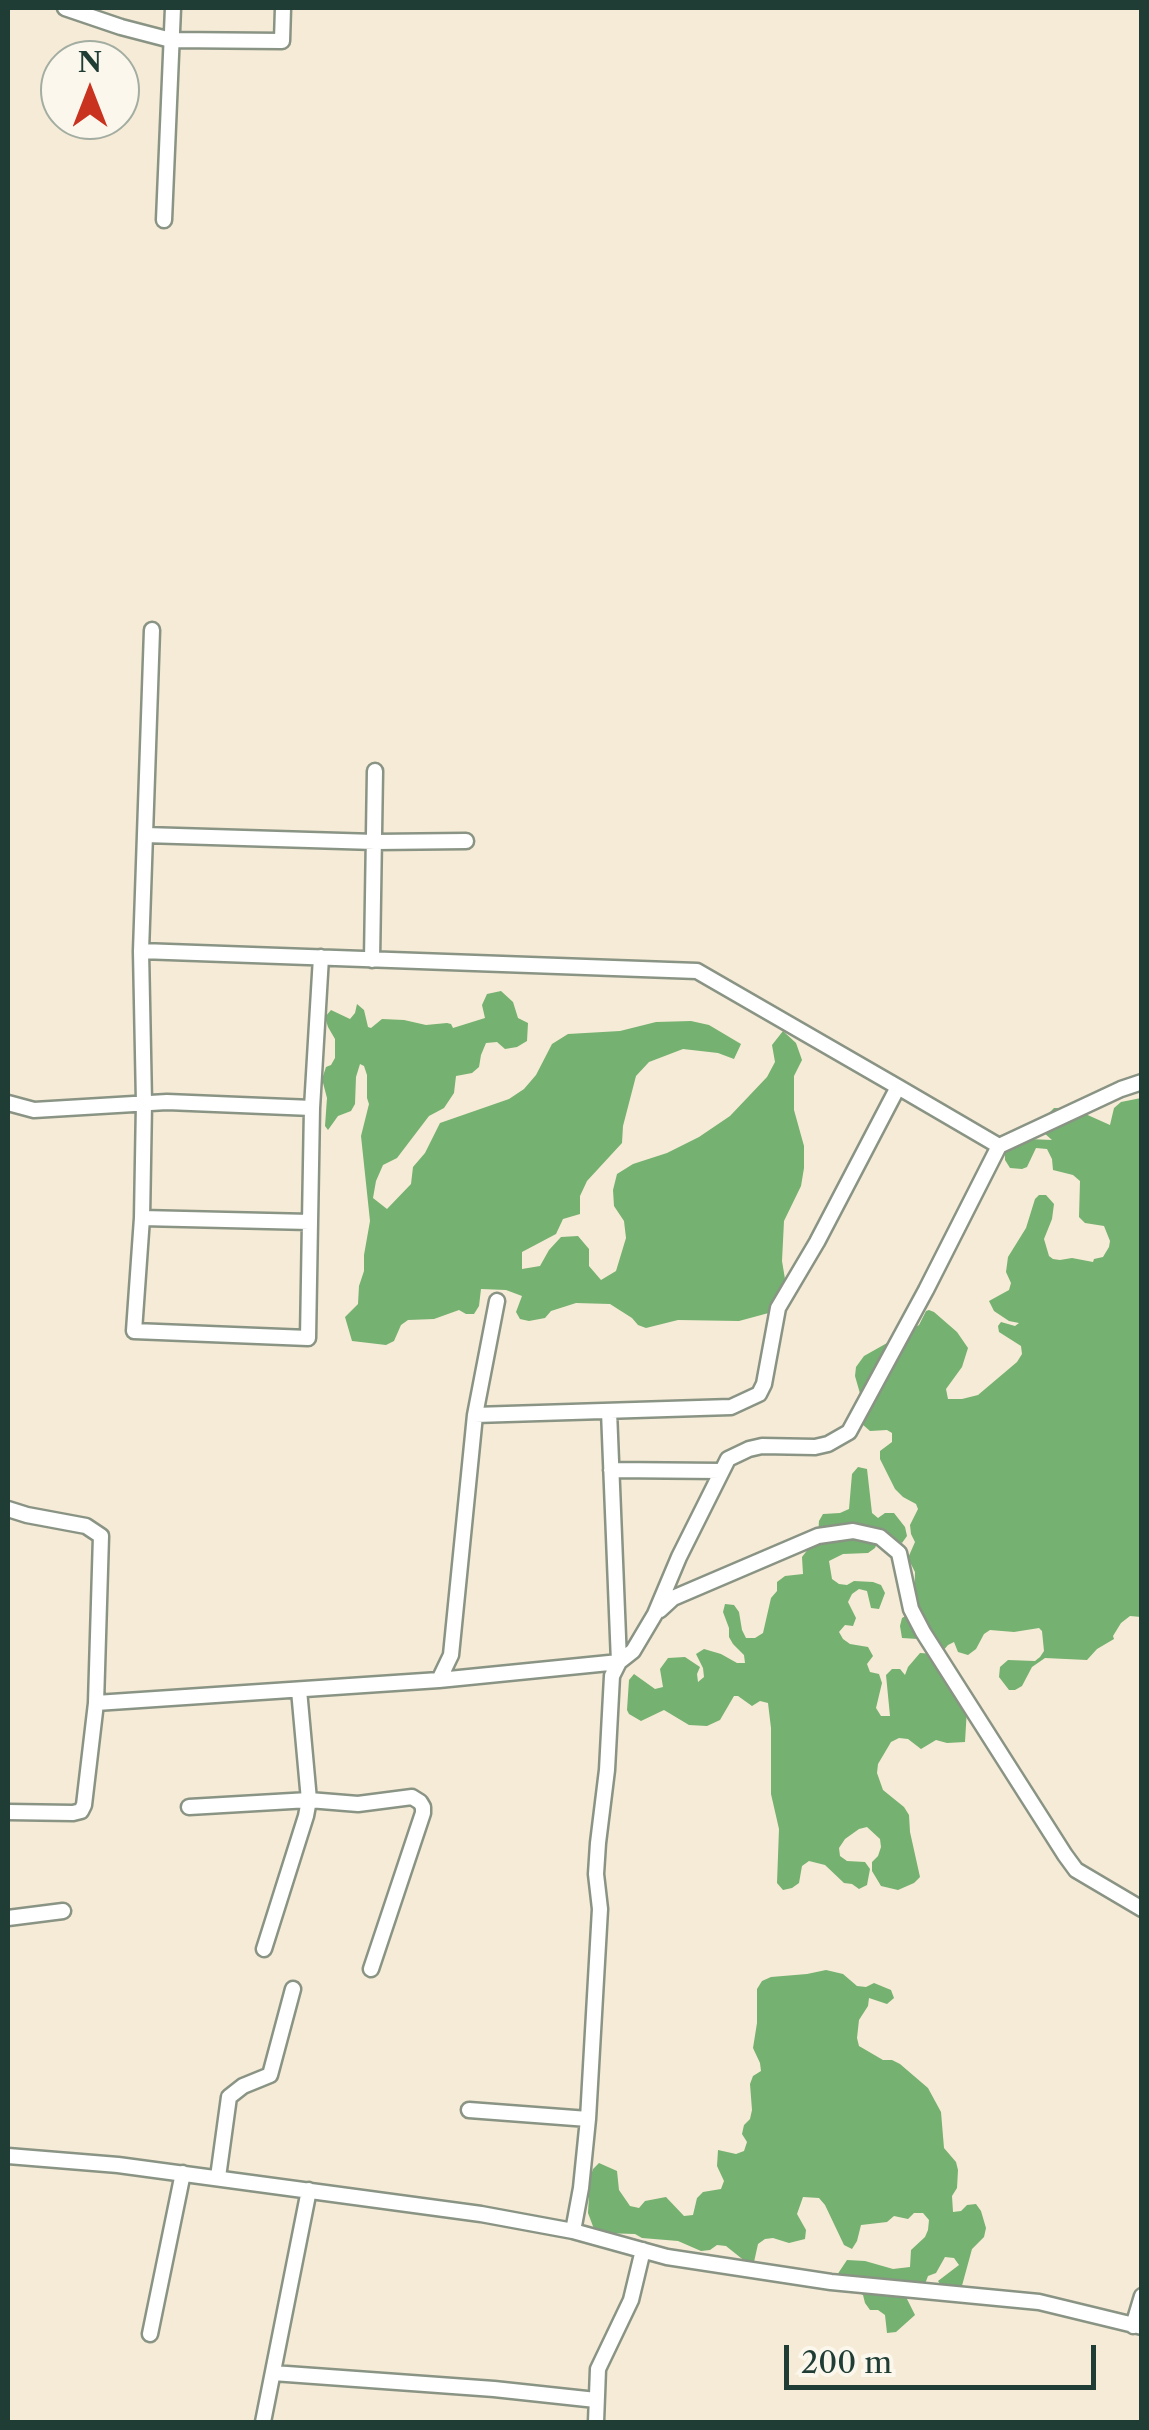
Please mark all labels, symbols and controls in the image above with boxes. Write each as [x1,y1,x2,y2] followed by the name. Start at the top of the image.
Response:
[40,40,140,140] north arrow
[78,45,102,79] text: N
[789,2325,1102,2387] scale bar
[801,2344,892,2381] text: 200 m

